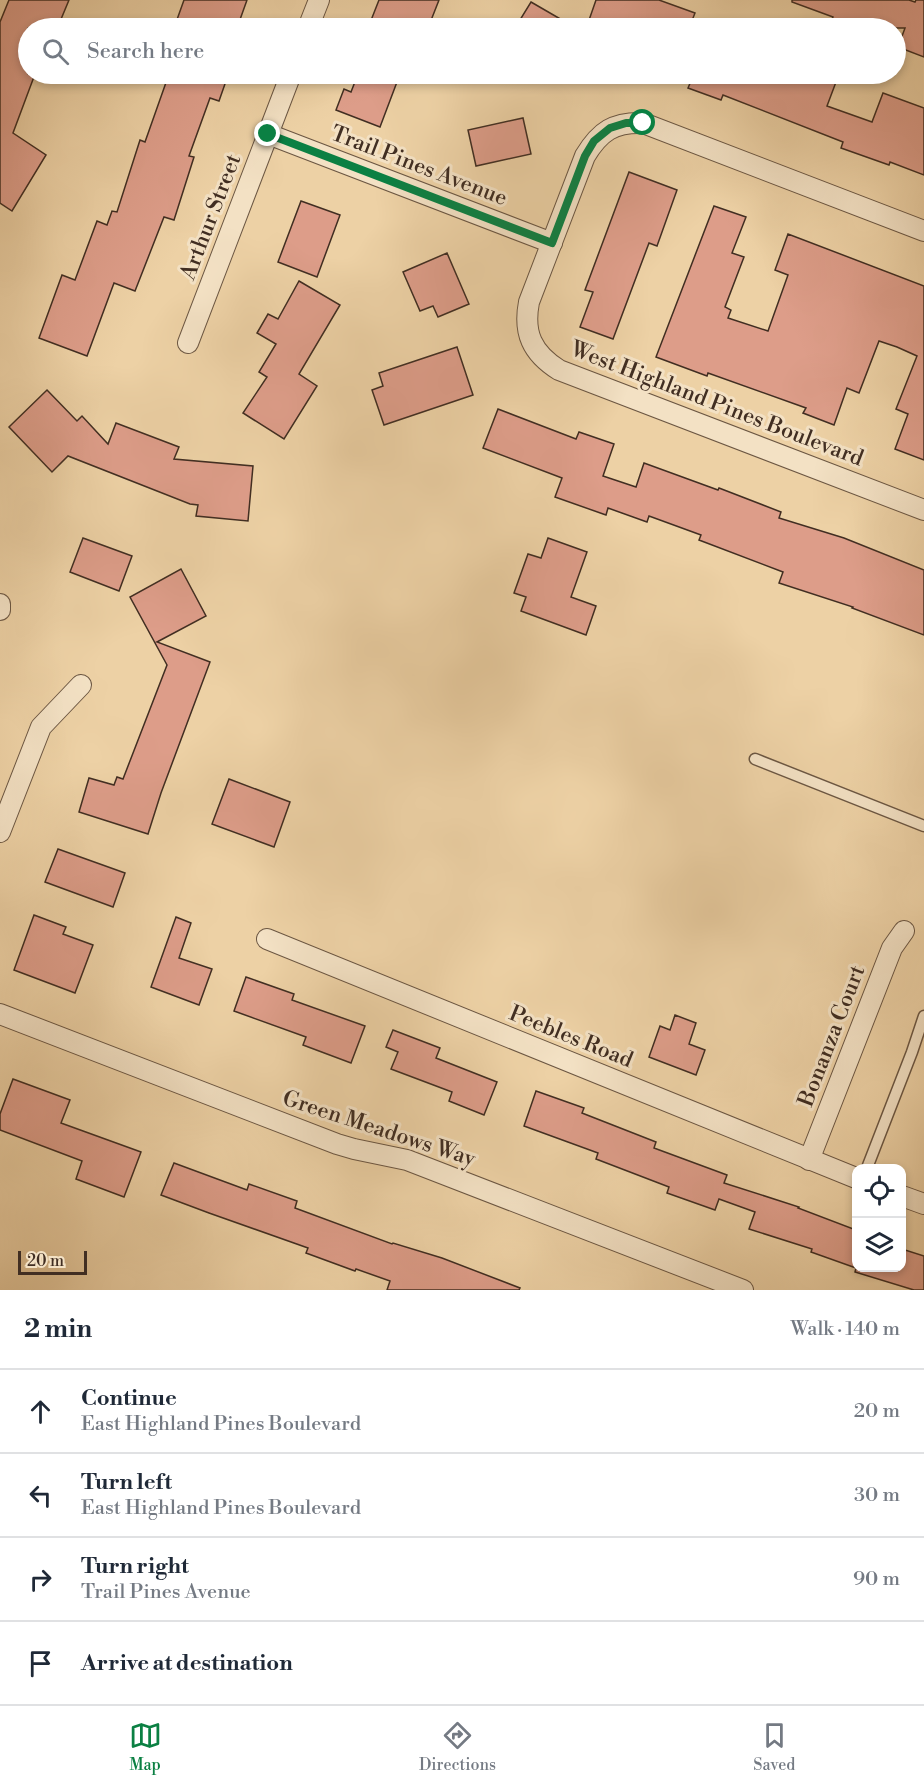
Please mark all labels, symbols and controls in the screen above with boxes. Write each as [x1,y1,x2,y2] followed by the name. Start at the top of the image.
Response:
[18,18,906,84] search box
[39,35,72,68] icon: search
[87,38,204,65] text: Search here
[629,109,655,135] route start
[254,120,280,146] route end
[327,120,511,212] street label: Trail Pines Avenue
[174,150,247,285] street label: Arthur Street
[566,335,868,473] street label: West Highland Pines Boulevard
[792,961,871,1111] street label: Bonanza Court
[505,1000,637,1074] street label: Peebles Road
[279,1085,479,1173] street label: Green Meadows Way
[852,1164,906,1272] map controls
[852,1164,906,1218] button: locate
[852,1218,906,1272] button: layers
[18,1248,87,1276] scale bar
[27,1251,64,1271] text: 20 m
[24,1313,92,1345] text: 2 min
[790,1317,900,1342] text: Walk · 140 m
[81,1385,177,1412] text: Continue
[24,1395,57,1428] icon: ahead
[854,1399,900,1424] text: 20 m
[81,1412,361,1437] text: East Highland Pines Boulevard
[81,1469,172,1496] text: Turn left
[24,1479,57,1512] icon: left
[854,1483,900,1508] text: 30 m
[81,1496,361,1521] text: East Highland Pines Boulevard
[81,1553,189,1580] text: Turn right
[24,1563,57,1596] icon: right
[853,1567,900,1592] text: 90 m
[81,1580,251,1605] text: Trail Pines Avenue
[24,1647,57,1680] icon: arrive
[81,1650,293,1677] text: Arrive at destination
[129,1719,162,1775] tab: Map
[419,1719,496,1775] tab: Directions
[753,1719,795,1775] tab: Saved

